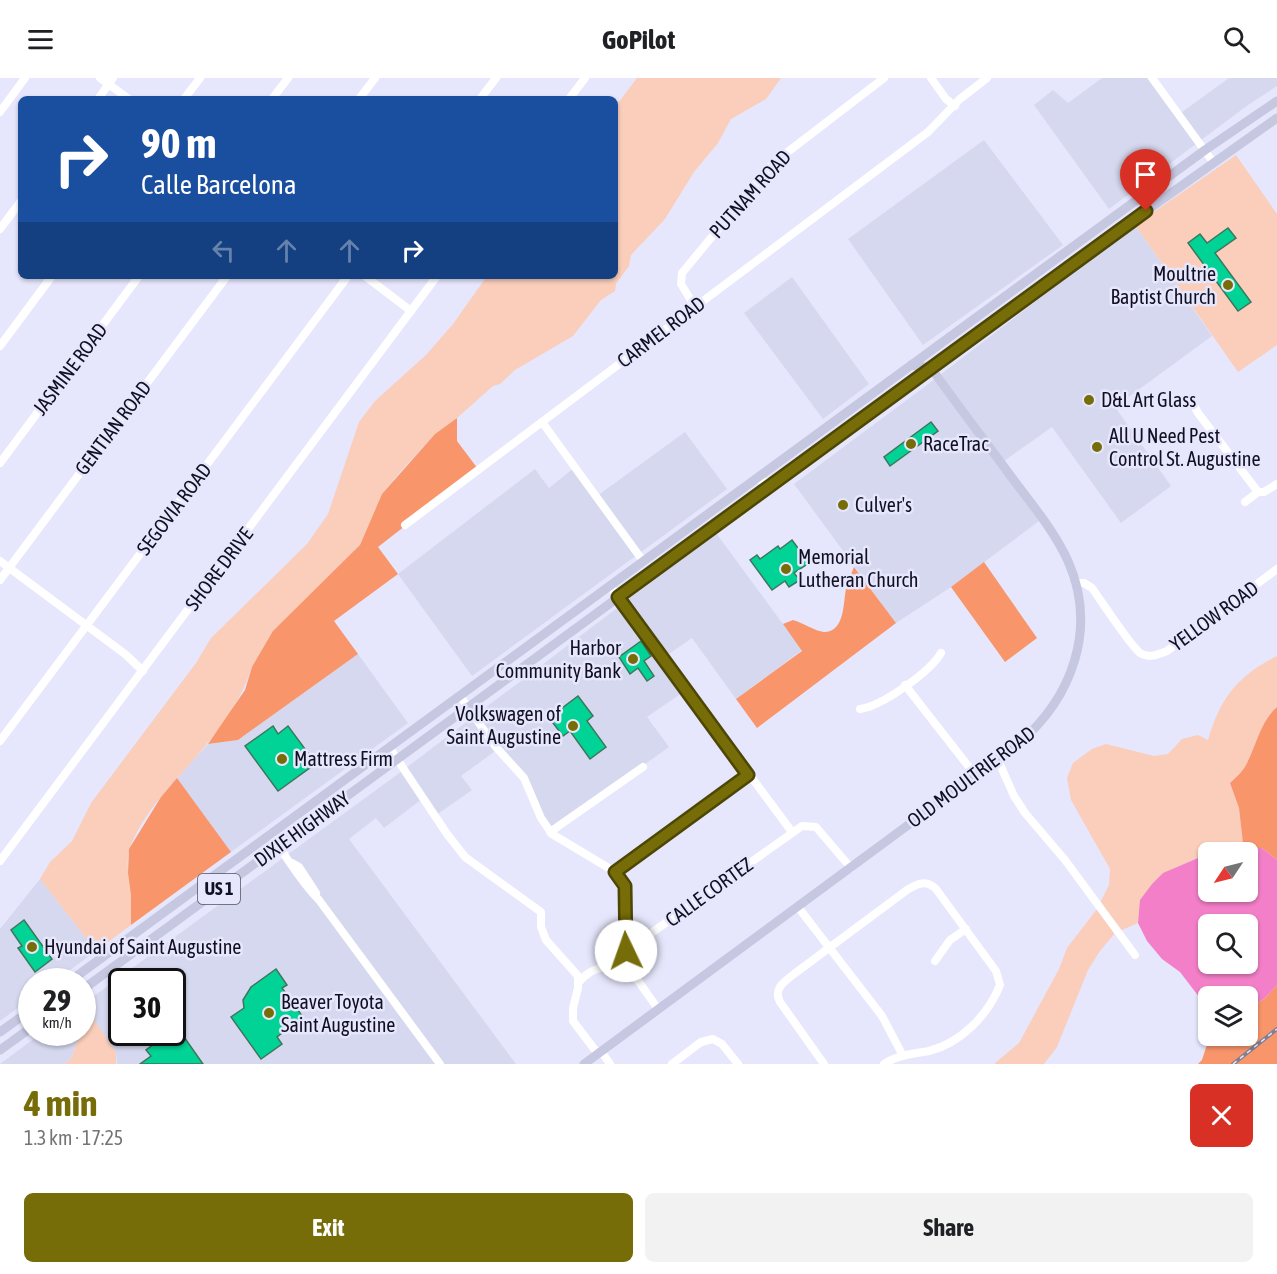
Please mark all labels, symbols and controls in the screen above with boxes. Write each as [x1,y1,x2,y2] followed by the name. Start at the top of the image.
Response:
[24,23,57,56] icon: menu
[1220,23,1253,56] icon: search
[602,24,675,55] text: GoPilot
[141,119,216,167] text: 90 m
[42,120,120,198] icon: right
[704,145,795,242] street label: PUTNAM ROAD
[1120,149,1171,211] pin
[1129,158,1162,191] icon: arrive
[141,169,297,200] text: Calle Barcelona
[207,234,240,267] icon: left
[270,234,303,267] icon: ahead
[333,234,366,267] icon: ahead
[396,234,429,267] icon: right
[1110,262,1216,308] place label: Moultrie Baptist Church
[1221,278,1235,292] marker: Moultrie Baptist Church
[612,291,709,372] street label: CARMEL ROAD
[28,318,111,419] street label: JASMINE ROAD
[70,376,155,479] street label: GENTIAN ROAD
[1101,388,1196,411] place label: D&L Art Glass
[1082,393,1096,407] marker: D&L Art Glass
[1109,424,1261,470] place label: All U Need Pest Control St. Augustine
[923,432,989,455] place label: RaceTrac
[904,437,918,451] marker: RaceTrac
[1090,440,1104,454] marker: All U Need Pest Control St. Augustine
[132,458,216,559] street label: SEGOVIA ROAD
[855,493,912,516] place label: Culver's
[836,498,850,512] marker: Culver's
[180,522,257,615] street label: SHORE DRIVE
[798,545,919,591] place label: Memorial Lutheran Church
[779,562,793,576] marker: Memorial Lutheran Church
[1165,576,1262,655] street label: YELLOW ROAD
[496,636,622,682] place label: Harbor Community Bank
[626,652,640,666] marker: Harbor Community Bank
[447,702,561,748] place label: Volkswagen of Saint Augustine
[566,719,580,733] marker: Volkswagen of Saint Augustine
[902,721,1039,832] street label: OLD MOULTRIE ROAD
[294,747,393,770] place label: Mattress Firm
[275,752,289,766] marker: Mattress Firm
[249,786,354,871] street label: DIXIE HIGHWAY
[1198,842,1258,902] north arrow
[1198,842,1258,1046] map controls
[661,852,757,931] street label: CALLE CORTEZ
[198,874,240,904] road number: US 1
[1198,914,1258,974] button: search
[594,919,658,983] position arrow
[44,935,241,958] place label: Hyundai of Saint Augustine
[25,940,39,954] marker: Hyundai of Saint Augustine
[108,968,186,1046] speed limit sign: 30
[43,983,71,1017] text: 29
[1198,986,1258,1046] button: layers
[281,990,395,1036] place label: Beaver Toyota Saint Augustine
[262,1006,276,1020] marker: Beaver Toyota Saint Augustine
[42,1014,72,1031] text: km/h
[24,1082,98,1124] text: 4 min
[1190,1084,1253,1147] button: close
[24,1126,123,1149] text: 1.3 km · 17:25
[24,1193,633,1262] button: Exit
[645,1193,1253,1262] button: Share

